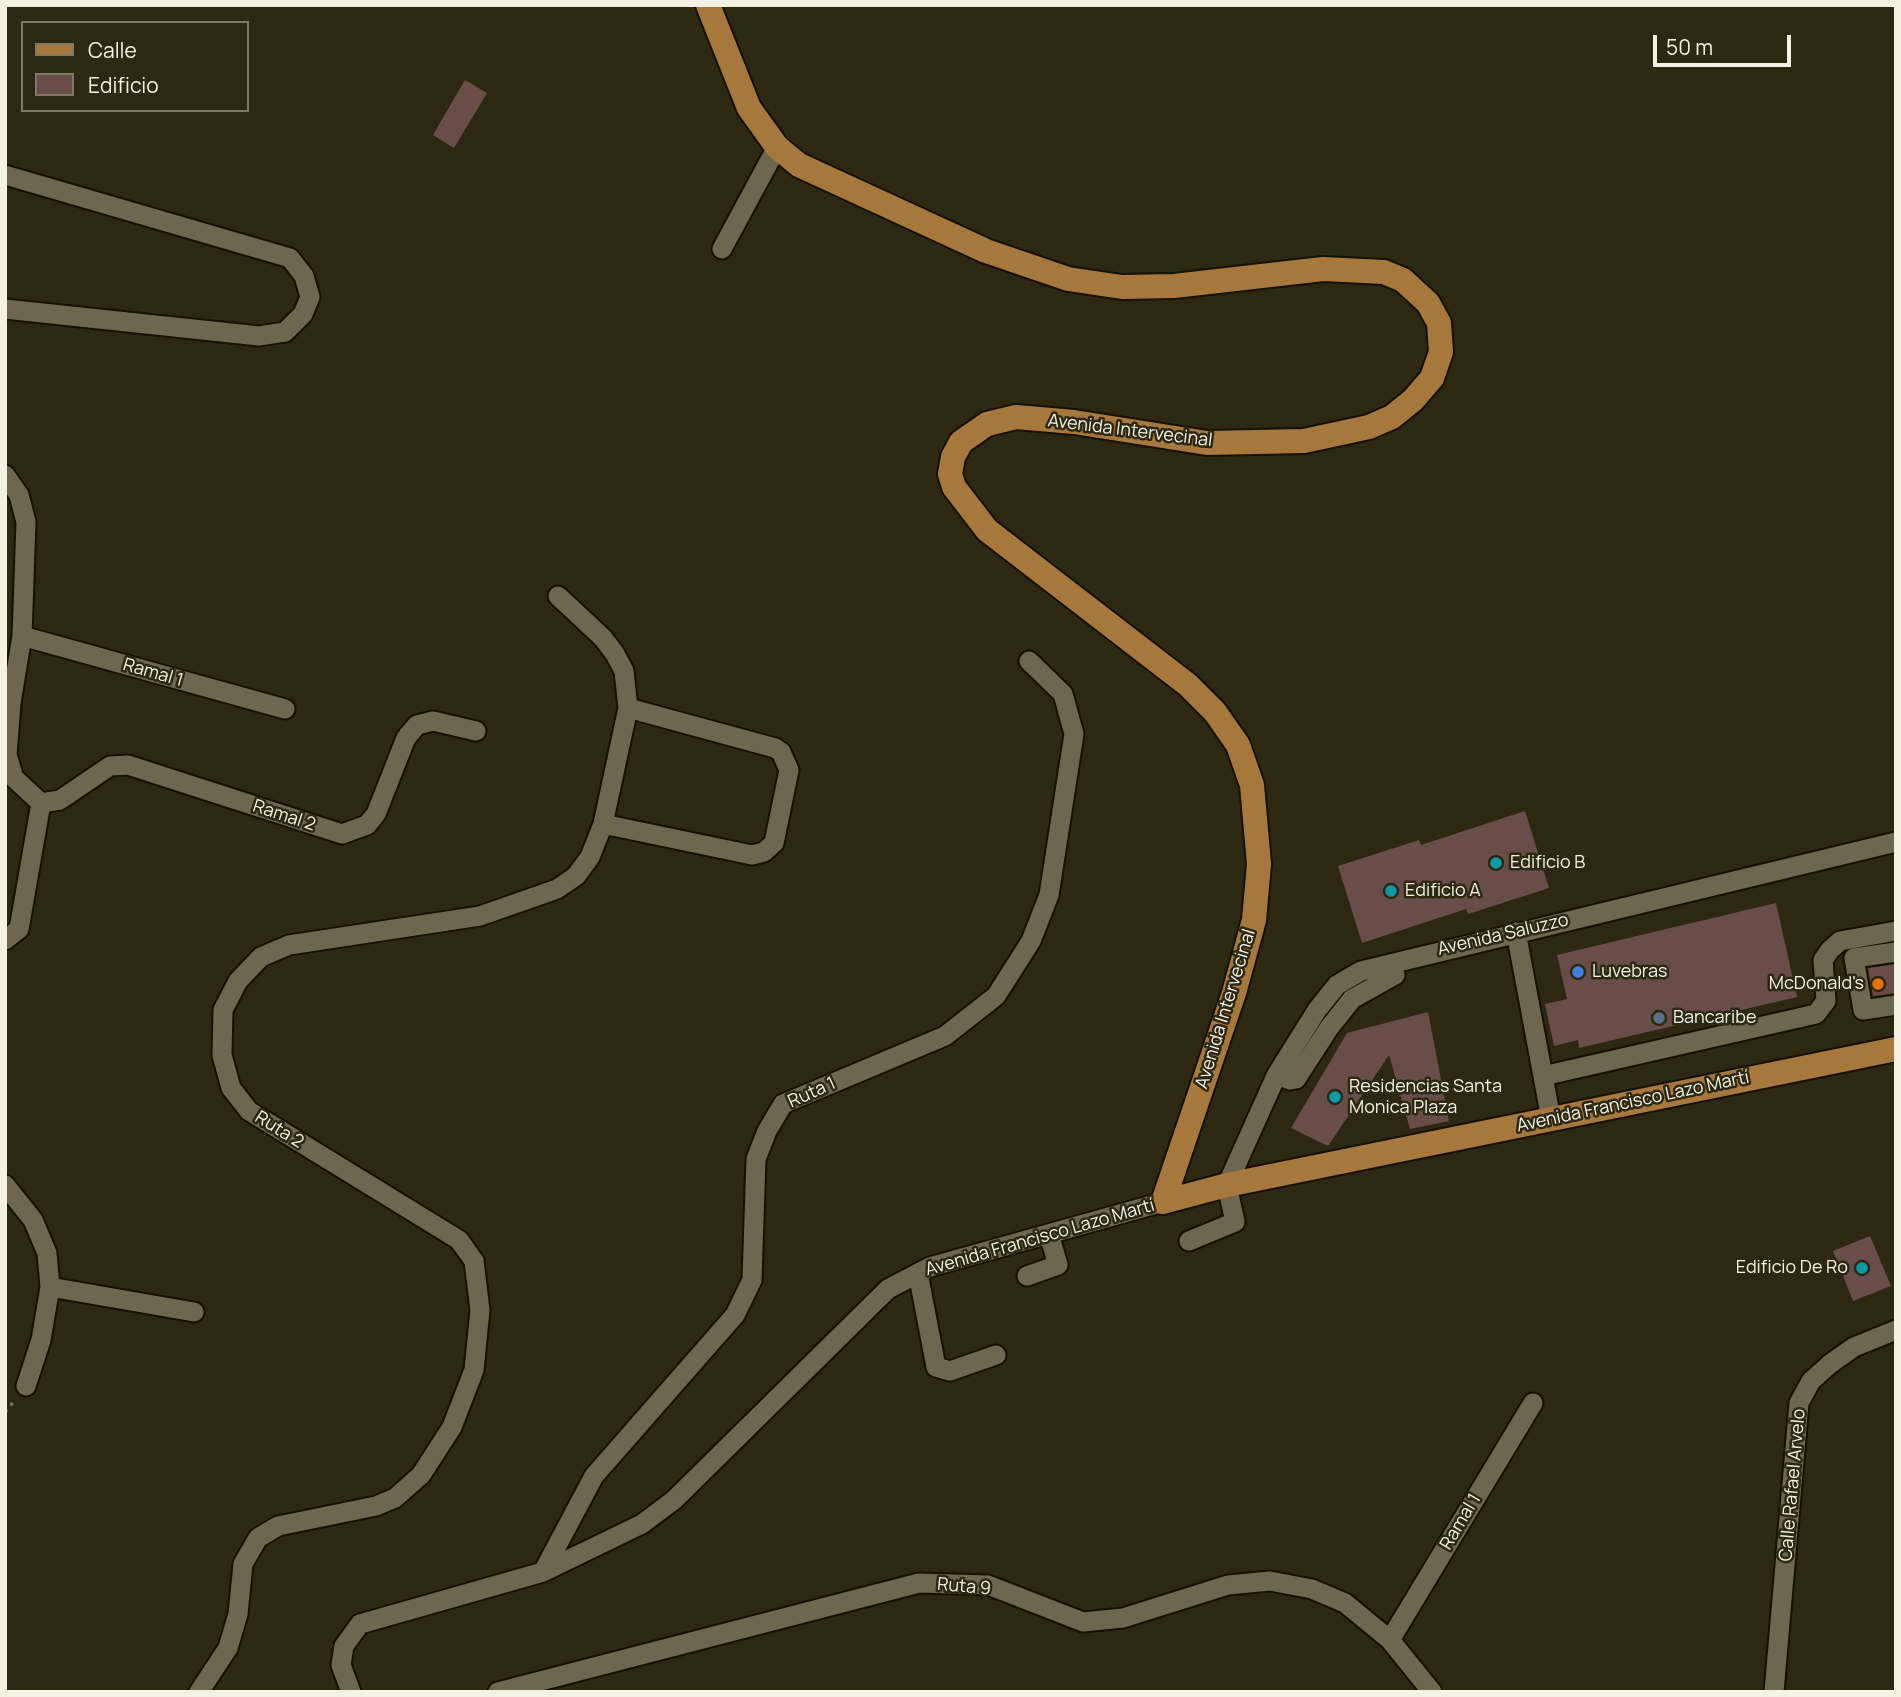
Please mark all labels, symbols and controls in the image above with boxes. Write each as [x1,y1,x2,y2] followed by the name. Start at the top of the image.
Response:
[21,21,248,112] legend
[1656,21,1794,65] scale bar
[1666,33,1713,61] text: 50 m
[88,36,137,64] text: Calle
[88,71,159,99] text: Edificio
[1046,410,1214,452] street label: Avenida Intervecinal
[120,654,186,692] street label: Ramal 1
[250,796,318,836] street label: Ramal 2
[1510,852,1585,874] place label: Edificio B
[1488,855,1504,871] marker: Edificio B
[1405,880,1481,902] place label: Edificio A
[1383,883,1399,899] marker: Edificio A
[1435,909,1571,961] street label: Avenida Saluzzo
[1191,927,1261,1091] street label: Avenida Intervecinal
[1592,961,1667,983] place label: Luvebras
[1570,964,1586,980] marker: Luvebras
[1769,973,1864,995] place label: McDonald's
[1870,976,1886,992] marker: McDonald's
[1673,1007,1756,1029] place label: Bancaribe
[1651,1010,1667,1026] marker: Bancaribe
[1515,1067,1751,1137] street label: Avenida Francisco Lazo Martí
[785,1073,839,1113] street label: Ruta 1
[1349,1076,1502,1118] place label: Residencias Santa Monica Plaza
[1327,1089,1343,1105] marker: Residencias Santa Monica Plaza
[251,1107,307,1153] street label: Ruta 2
[923,1195,1157,1281] street label: Avenida Francisco Lazo Martí
[1736,1257,1848,1279] place label: Edificio De Ro
[1854,1260,1870,1276] marker: Edificio De Ro
[1776,1408,1810,1562] street label: Calle Rafael Arvelo
[1436,1490,1486,1554] street label: Ramal 1
[936,1574,992,1600] street label: Ruta 9

